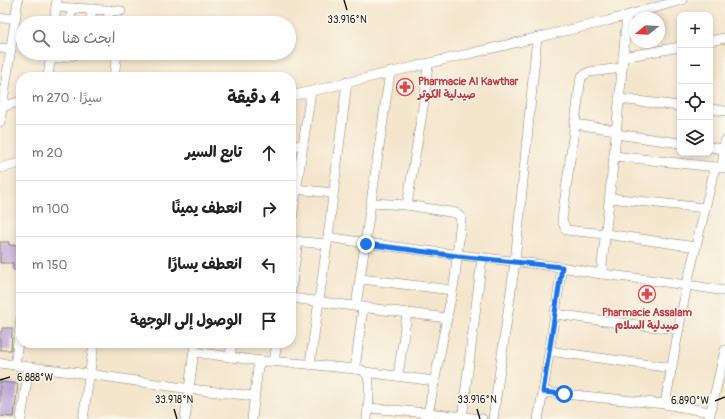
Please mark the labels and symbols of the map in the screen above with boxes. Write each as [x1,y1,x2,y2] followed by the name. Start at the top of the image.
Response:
[629,12,665,48] north arrow
[327,14,367,26] text: 33.916°N
[417,75,520,102] place label: Pharmacie Al Kawthar صيدلية الكوثر
[395,77,415,97] pharmacy icon: Pharmacie Al Kawthar صيدلية الكوثر
[357,235,375,253] route end
[637,284,657,304] pharmacy icon: Pharmacie Assalam صيدلية السلام
[602,306,692,334] place label: Pharmacie Assalam صيدلية السلام
[17,372,53,384] text: 6.888°W
[555,385,573,403] route start
[155,394,194,406] text: 33.918°N
[457,394,497,406] text: 33.916°N
[671,395,709,407] text: 6.890°W

